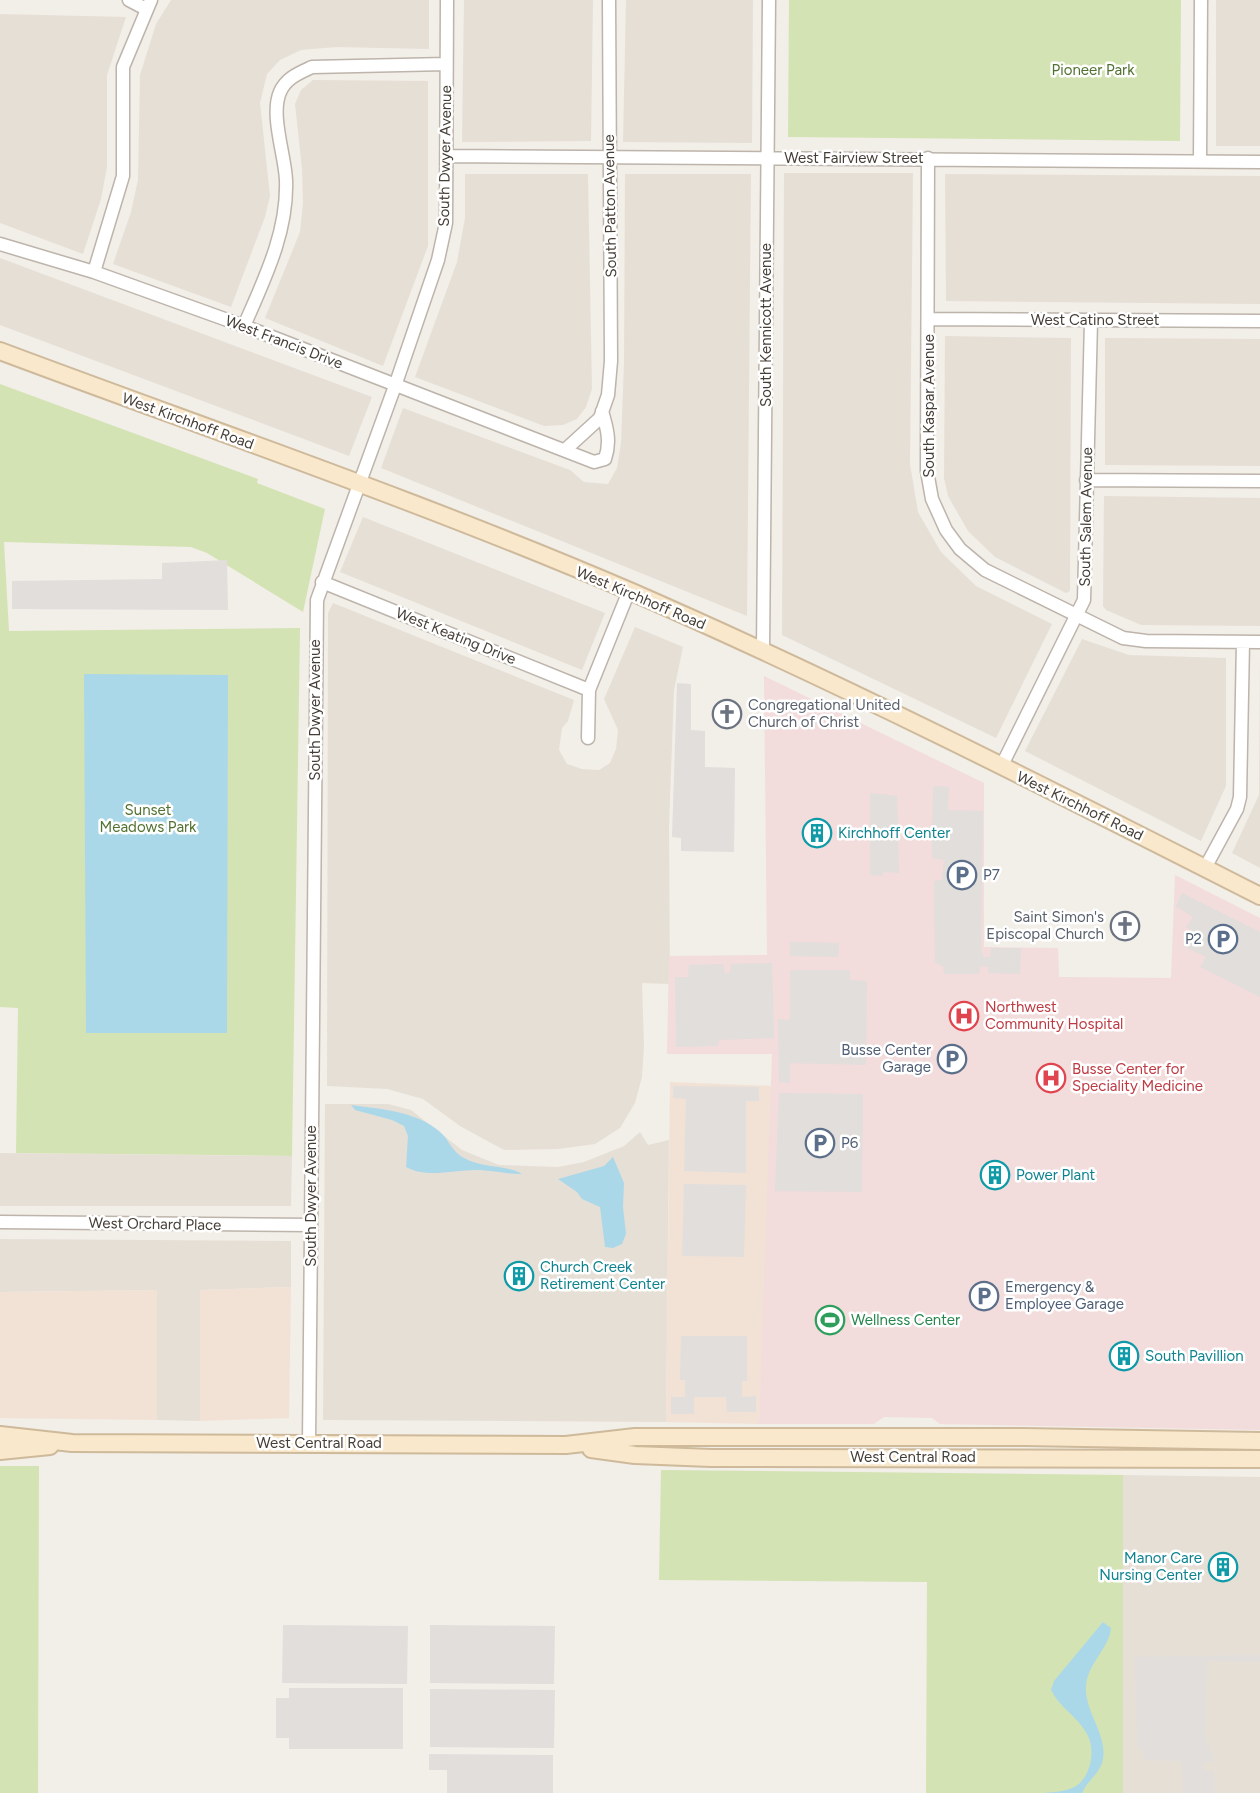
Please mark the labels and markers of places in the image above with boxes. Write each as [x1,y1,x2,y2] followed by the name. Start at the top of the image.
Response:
[748,696,900,731] place label: Congregational United Church of Christ
[711,698,743,730] church icon: Congregational United Church of Christ
[801,817,833,849] building icon: Kirchhoff Center
[838,824,950,842] place label: Kirchhoff Center
[946,859,978,891] parking icon: P7
[983,866,1000,884] place label: P7
[986,908,1104,943] place label: Saint Simon's Episcopal Church
[1109,910,1141,942] church icon: Saint Simon's Episcopal Church
[1207,923,1239,955] parking icon: P2
[1185,930,1202,948] place label: P2
[985,998,1123,1033] place label: Northwest Community Hospital
[948,1000,980,1032] hospital icon: Northwest Community Hospital
[841,1041,931,1076] place label: Busse Center Garage
[936,1043,968,1075] parking icon: Busse Center Garage
[1072,1060,1203,1095] place label: Busse Center for Speciality Medicine
[1035,1062,1067,1094] hospital icon: Busse Center for Speciality Medicine
[804,1127,836,1159] parking icon: P6
[841,1134,859,1152] place label: P6
[979,1159,1011,1191] building icon: Power Plant
[1016,1166,1096,1184] place label: Power Plant
[540,1258,665,1293] place label: Church Creek Retirement Center
[503,1260,535,1292] building icon: Church Creek Retirement Center
[1005,1278,1124,1313] place label: Emergency & Employee Garage
[968,1280,1000,1312] parking icon: Emergency & Employee Garage
[814,1304,846,1336] sports icon: Wellness Center
[851,1311,960,1329] place label: Wellness Center
[1108,1340,1140,1372] building icon: South Pavillion
[1145,1347,1244,1365] place label: South Pavillion
[1099,1549,1202,1584] place label: Manor Care Nursing Center
[1207,1551,1239,1583] building icon: Manor Care Nursing Center

